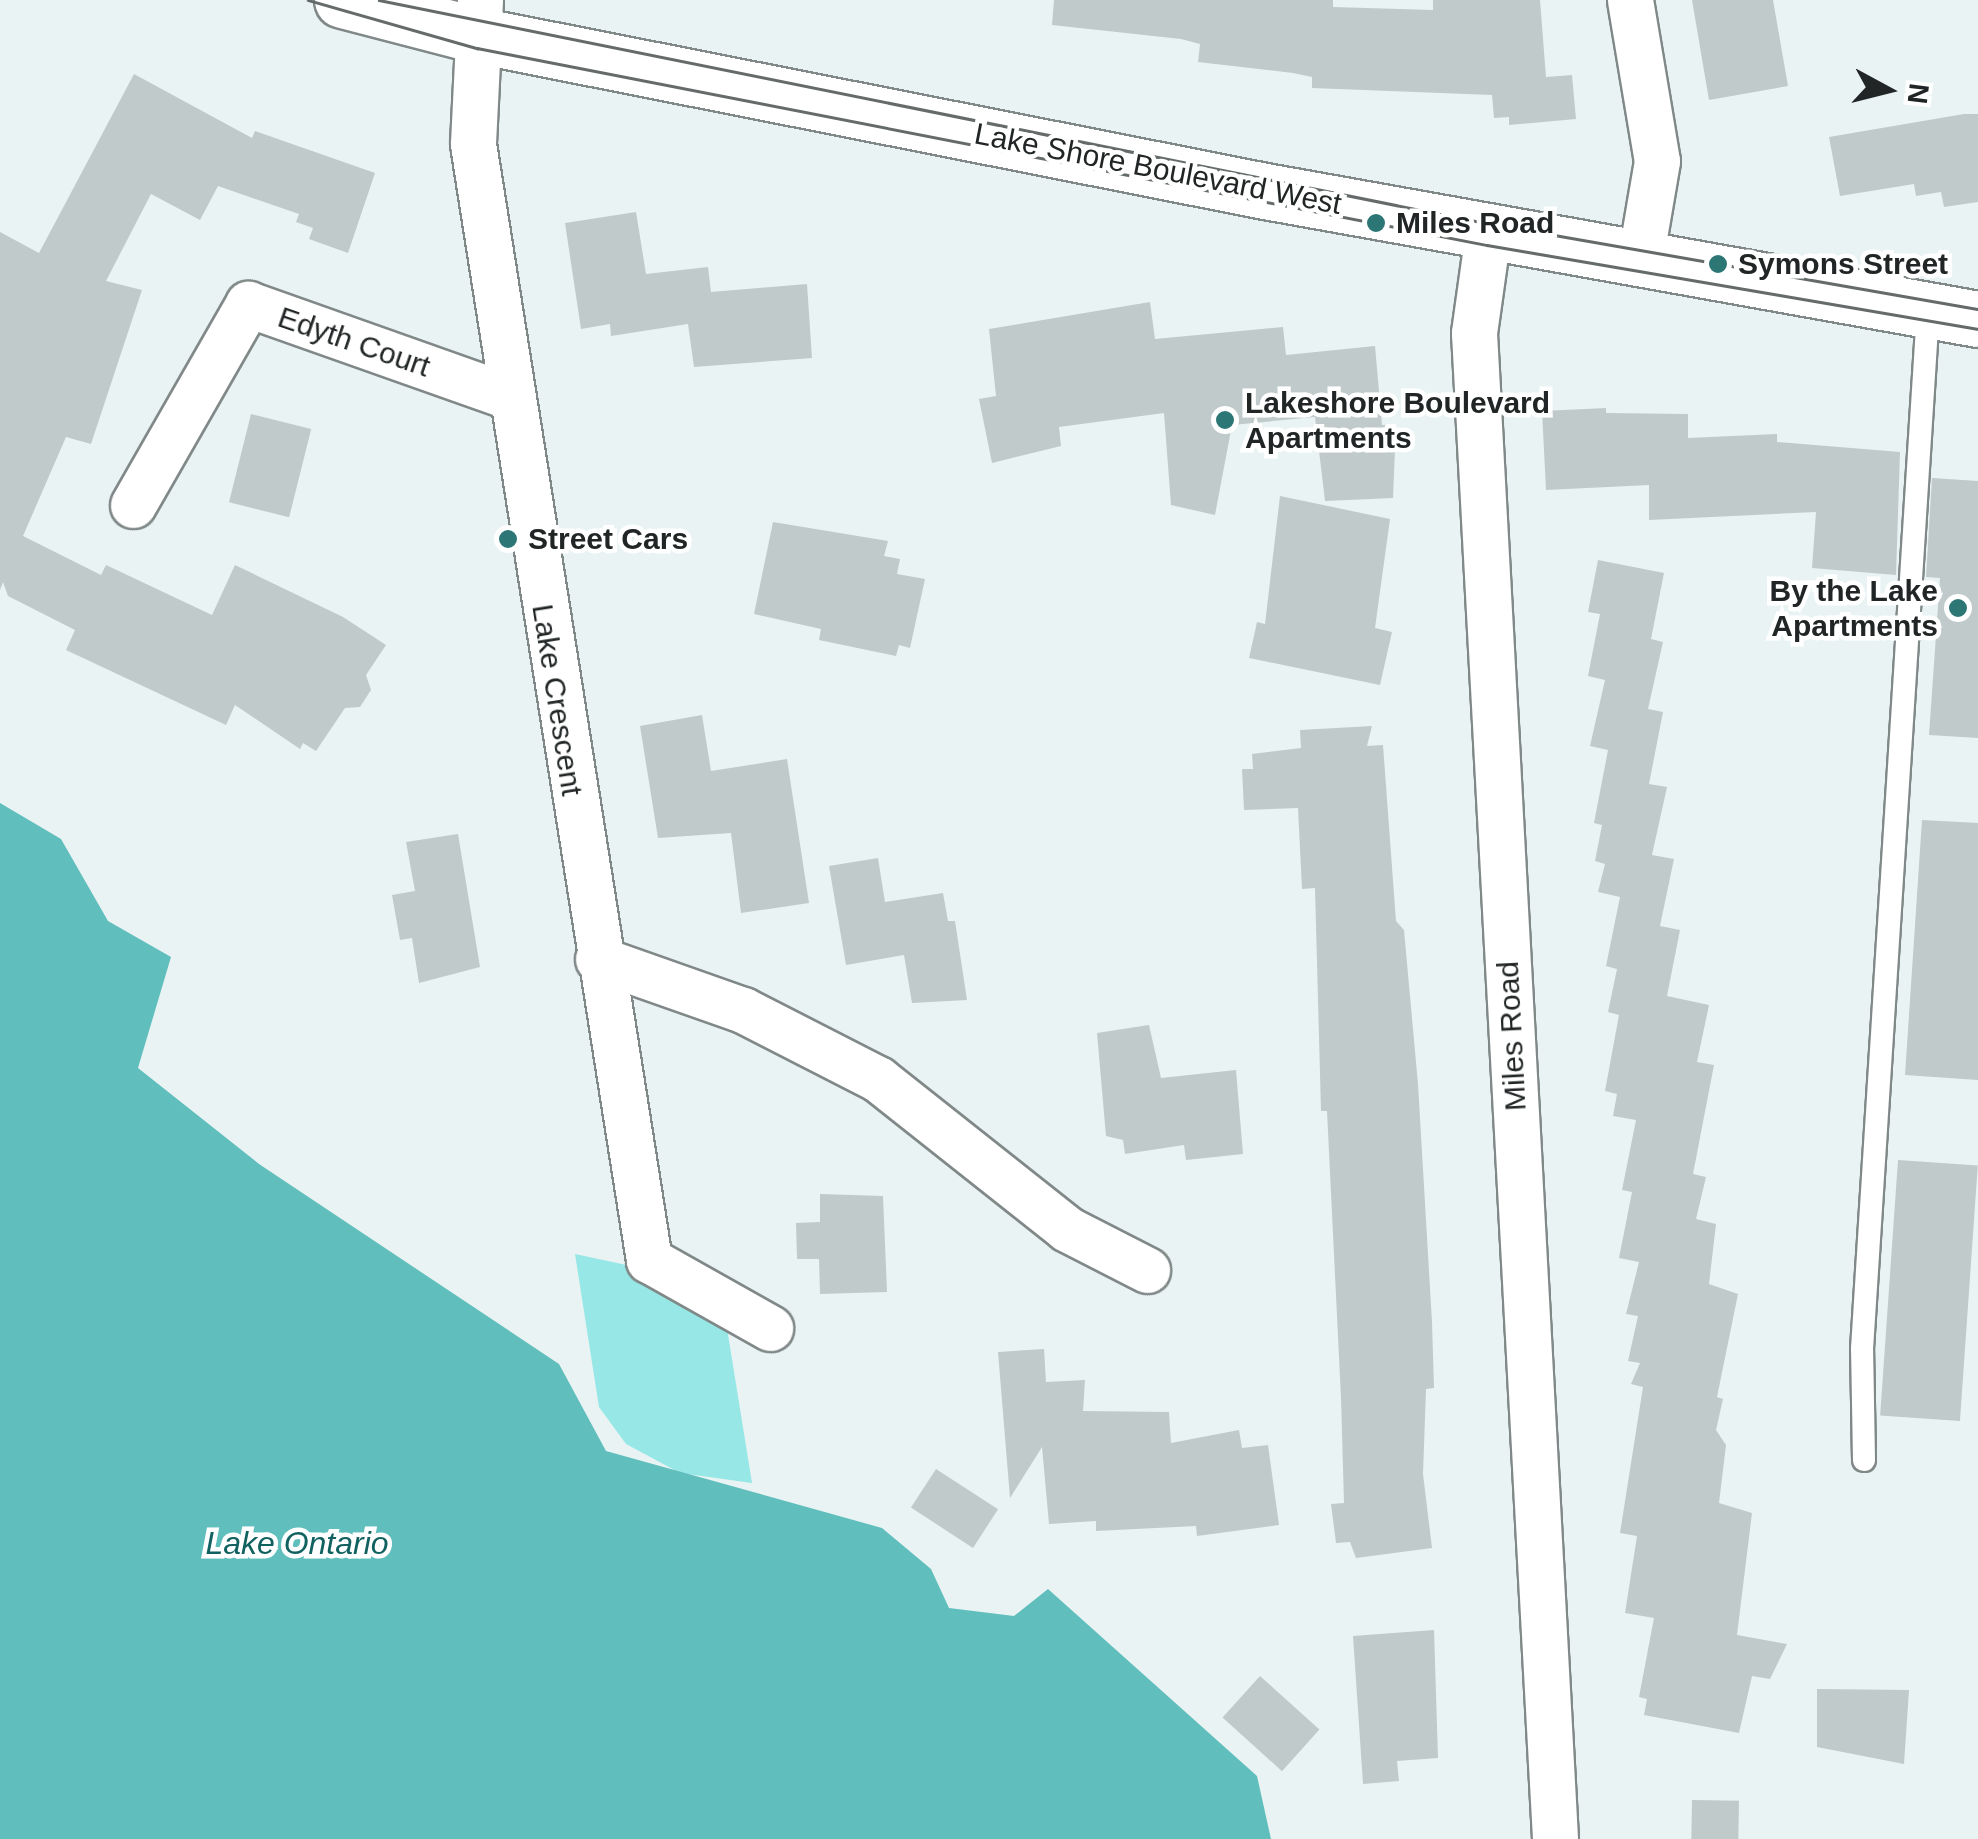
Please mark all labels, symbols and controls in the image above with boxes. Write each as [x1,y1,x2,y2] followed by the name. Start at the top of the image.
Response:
[1838,40,1938,140] north arrow
[1902,82,1935,106] text: N
[971,116,1345,222] street label: Lake Shore Boulevard West
[1396,205,1554,241] place label: Miles Road
[1365,212,1387,234] marker: Miles Road
[1738,246,1948,282] place label: Symons Street
[1707,253,1729,275] marker: Symons Street
[273,299,435,385] street label: Edyth Court
[1245,385,1550,456] place label: Lakeshore Boulevard Apartments
[1214,409,1236,431] marker: Lakeshore Boulevard Apartments
[528,521,688,557] place label: Street Cars
[497,528,519,550] marker: Street Cars
[1770,573,1938,644] place label: By the Lake Apartments
[1947,597,1969,619] marker: By the Lake Apartments
[524,602,590,798] street label: Lake Crescent
[1490,960,1534,1112] street label: Miles Road
[205,1524,389,1562] water label: Lake Ontario

